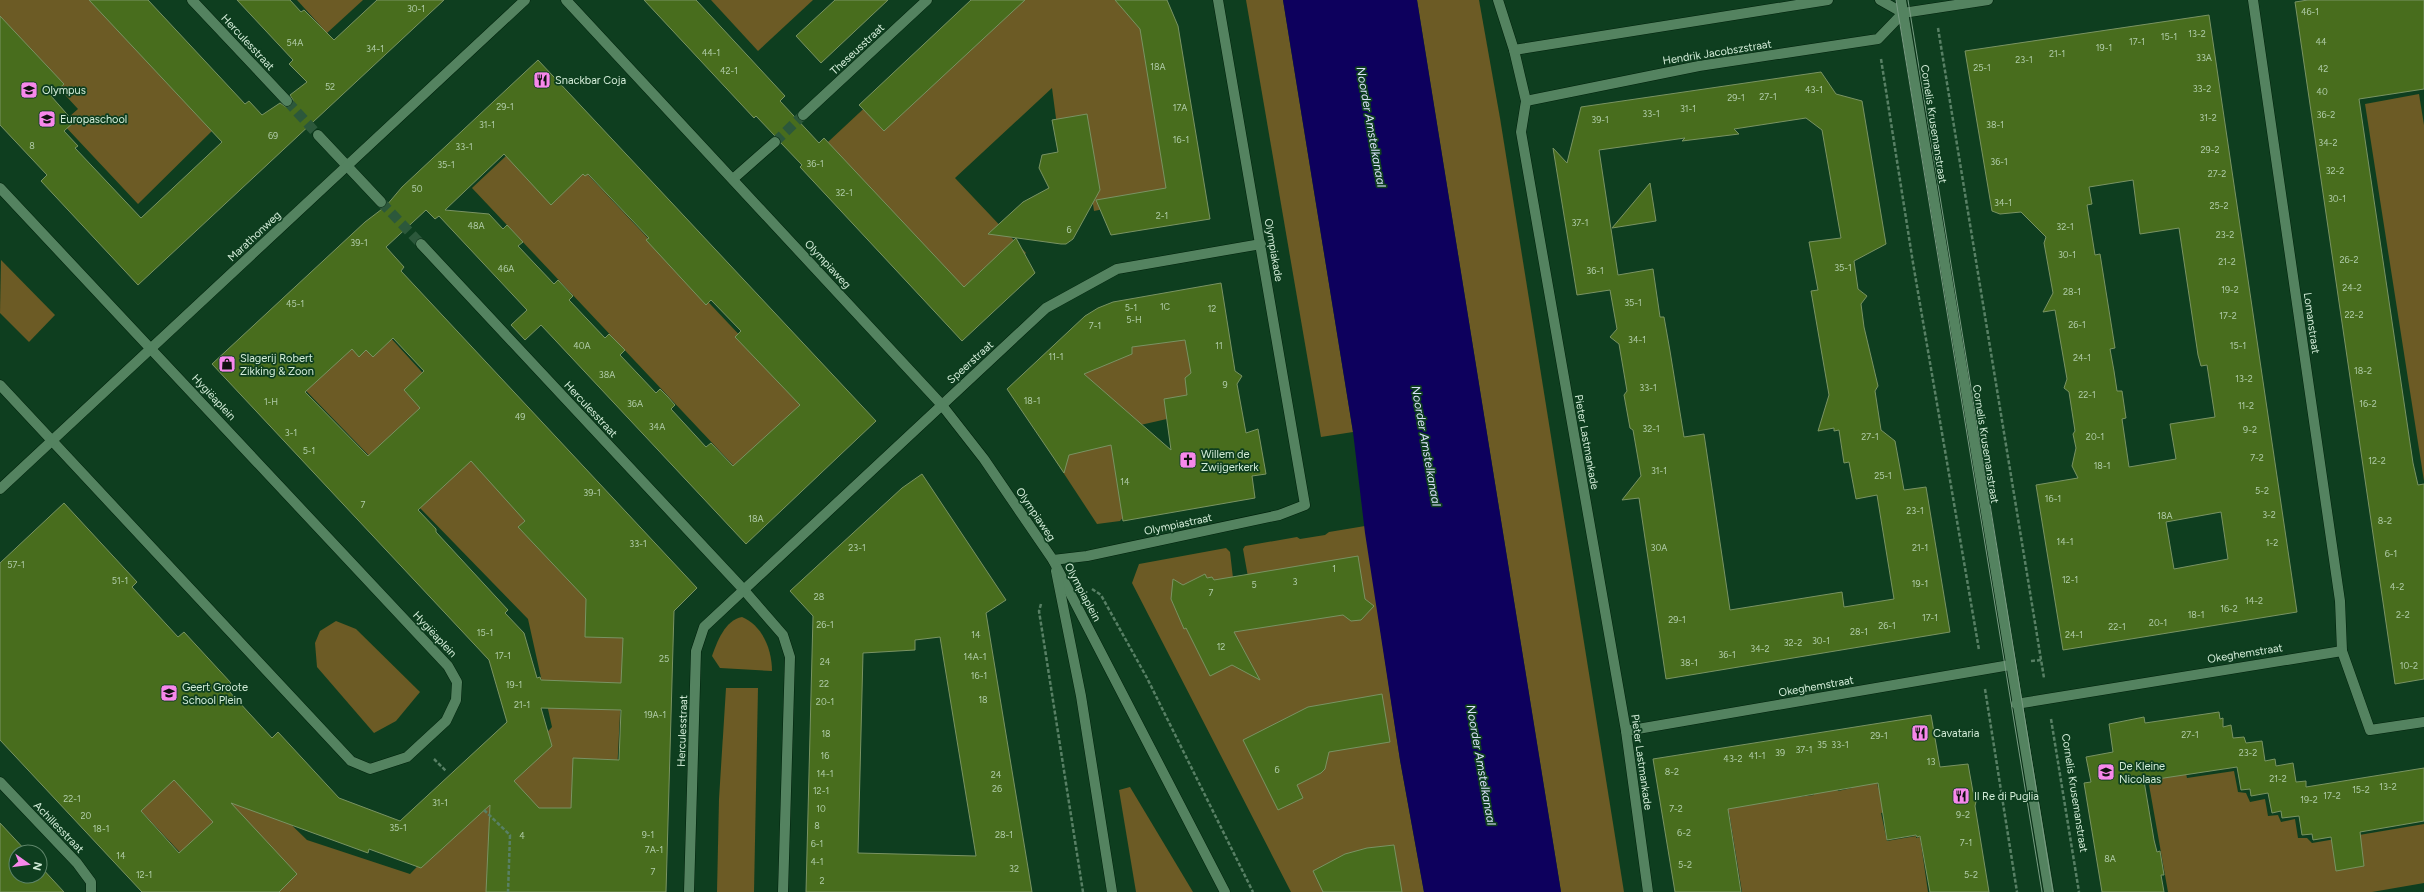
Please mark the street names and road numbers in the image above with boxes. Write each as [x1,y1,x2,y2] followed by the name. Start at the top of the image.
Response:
[218,12,277,73] street label: Herculesstraat
[828,21,887,78] street label: Theseusstraat
[1662,37,1772,68] street label: Hendrik Jacobszstraat
[1918,64,1949,184] street label: Cornelis Krusemanstraat
[225,208,284,264] street label: Marathonweg
[1262,217,1285,283] street label: Olympiakade
[802,237,853,291] street label: Olympiaweg
[2301,292,2322,354] street label: Lomanstraat
[945,338,996,386] street label: Speerstraat
[189,372,238,423] street label: Hygiëaplein
[561,379,620,440] street label: Herculesstraat
[1970,384,2001,504] street label: Cornelis Krusemanstraat
[1572,393,1601,491] street label: Pieter Lastmankade
[1013,485,1058,543] street label: Olympiaweg
[1143,511,1213,538] street label: Olympiastraat
[1062,561,1103,624] street label: Olympiaplein
[410,609,459,660] street label: Hygiëaplein
[2206,641,2284,666] street label: Okeghemstraat
[1777,673,1855,700] street label: Okeghemstraat
[675,695,690,767] street label: Herculesstraat
[1628,713,1655,811] street label: Pieter Lastmankade
[2059,733,2090,853] street label: Cornelis Krusemanstraat
[31,799,86,856] street label: Achillesstraat

